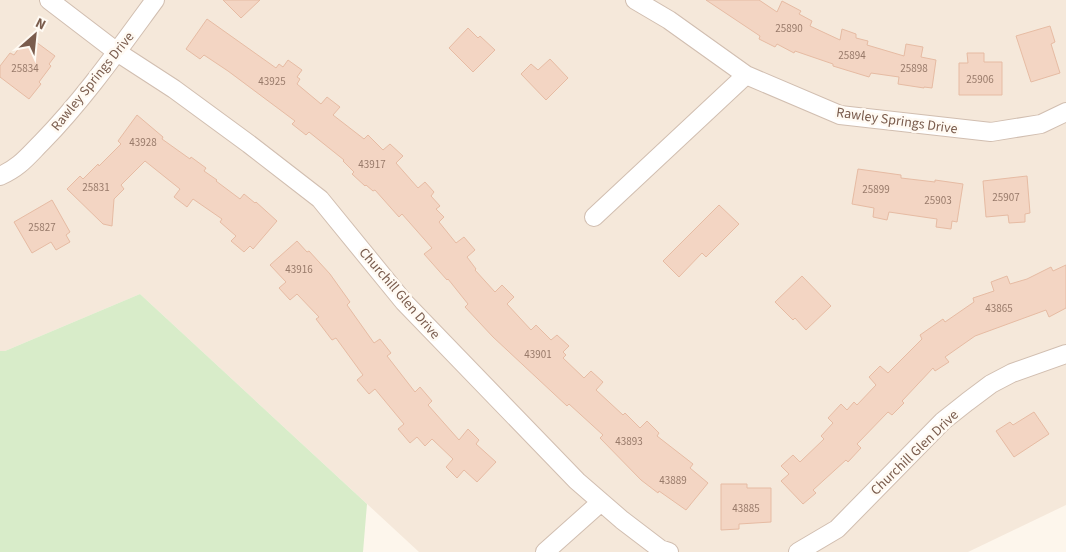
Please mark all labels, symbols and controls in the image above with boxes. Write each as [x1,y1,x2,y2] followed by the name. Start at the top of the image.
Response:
[10,10,60,60] north arrow
[32,13,49,35] text: N
[775,21,803,36] house number: 25890
[47,28,139,135] street label: Rawley Springs Drive
[838,48,866,63] house number: 25894
[11,61,39,76] house number: 25834
[900,61,928,76] house number: 25898
[966,72,994,87] house number: 25906
[258,74,286,89] house number: 43925
[835,103,959,139] street label: Rawley Springs Drive
[129,135,157,150] house number: 43928
[358,157,386,172] house number: 43917
[82,180,110,195] house number: 25831
[862,182,890,197] house number: 25899
[992,190,1020,205] house number: 25907
[924,193,952,208] house number: 25903
[28,220,56,235] house number: 25827
[354,244,445,344] street label: Churchill Glen Drive
[285,262,313,277] house number: 43916
[985,301,1013,316] house number: 43865
[524,347,552,362] house number: 43901
[866,405,963,500] street label: Churchill Glen Drive
[615,434,643,449] house number: 43893
[659,473,687,488] house number: 43889
[732,501,760,516] house number: 43885

